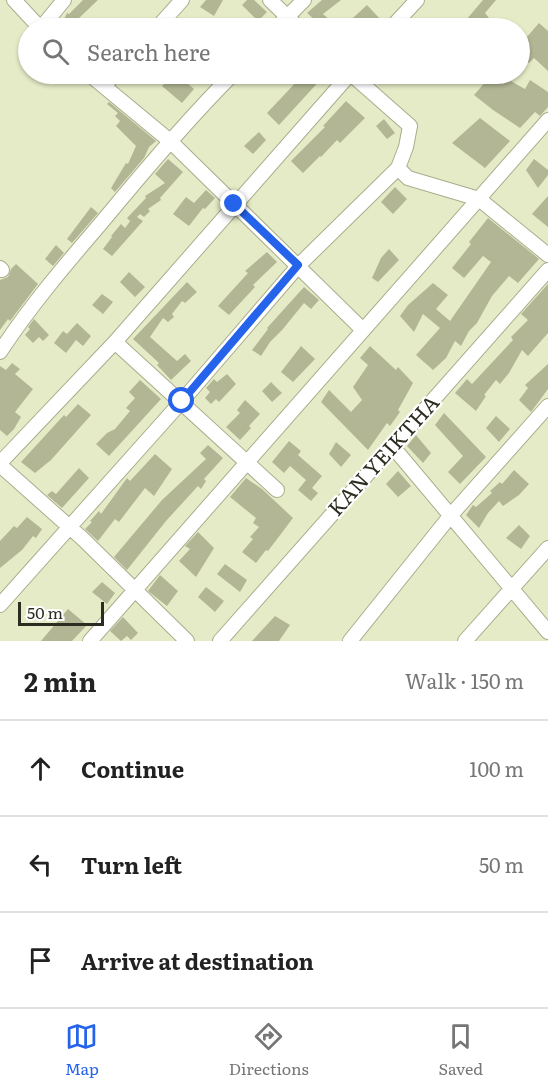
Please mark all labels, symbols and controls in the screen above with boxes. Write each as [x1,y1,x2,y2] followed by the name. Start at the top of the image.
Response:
[18,18,530,84] search box
[39,35,72,68] icon: search
[87,35,210,68] text: Search here
[220,190,246,216] route end
[319,386,446,522] street label: KAN YEIKTHA
[168,387,194,413] route start
[18,599,104,626] scale bar
[27,600,63,624] text: 50 m
[24,661,97,700] text: 2 min
[405,665,524,695] text: Walk · 150 m
[24,752,57,785] icon: ahead
[81,752,184,785] text: Continue
[469,753,524,783] text: 100 m
[24,848,57,881] icon: left
[81,848,182,881] text: Turn left
[479,849,524,879] text: 50 m
[24,944,57,977] icon: arrive
[81,944,314,977] text: Arrive at destination
[65,1020,99,1080] tab: Map
[229,1020,309,1080] tab: Directions
[439,1020,483,1080] tab: Saved

